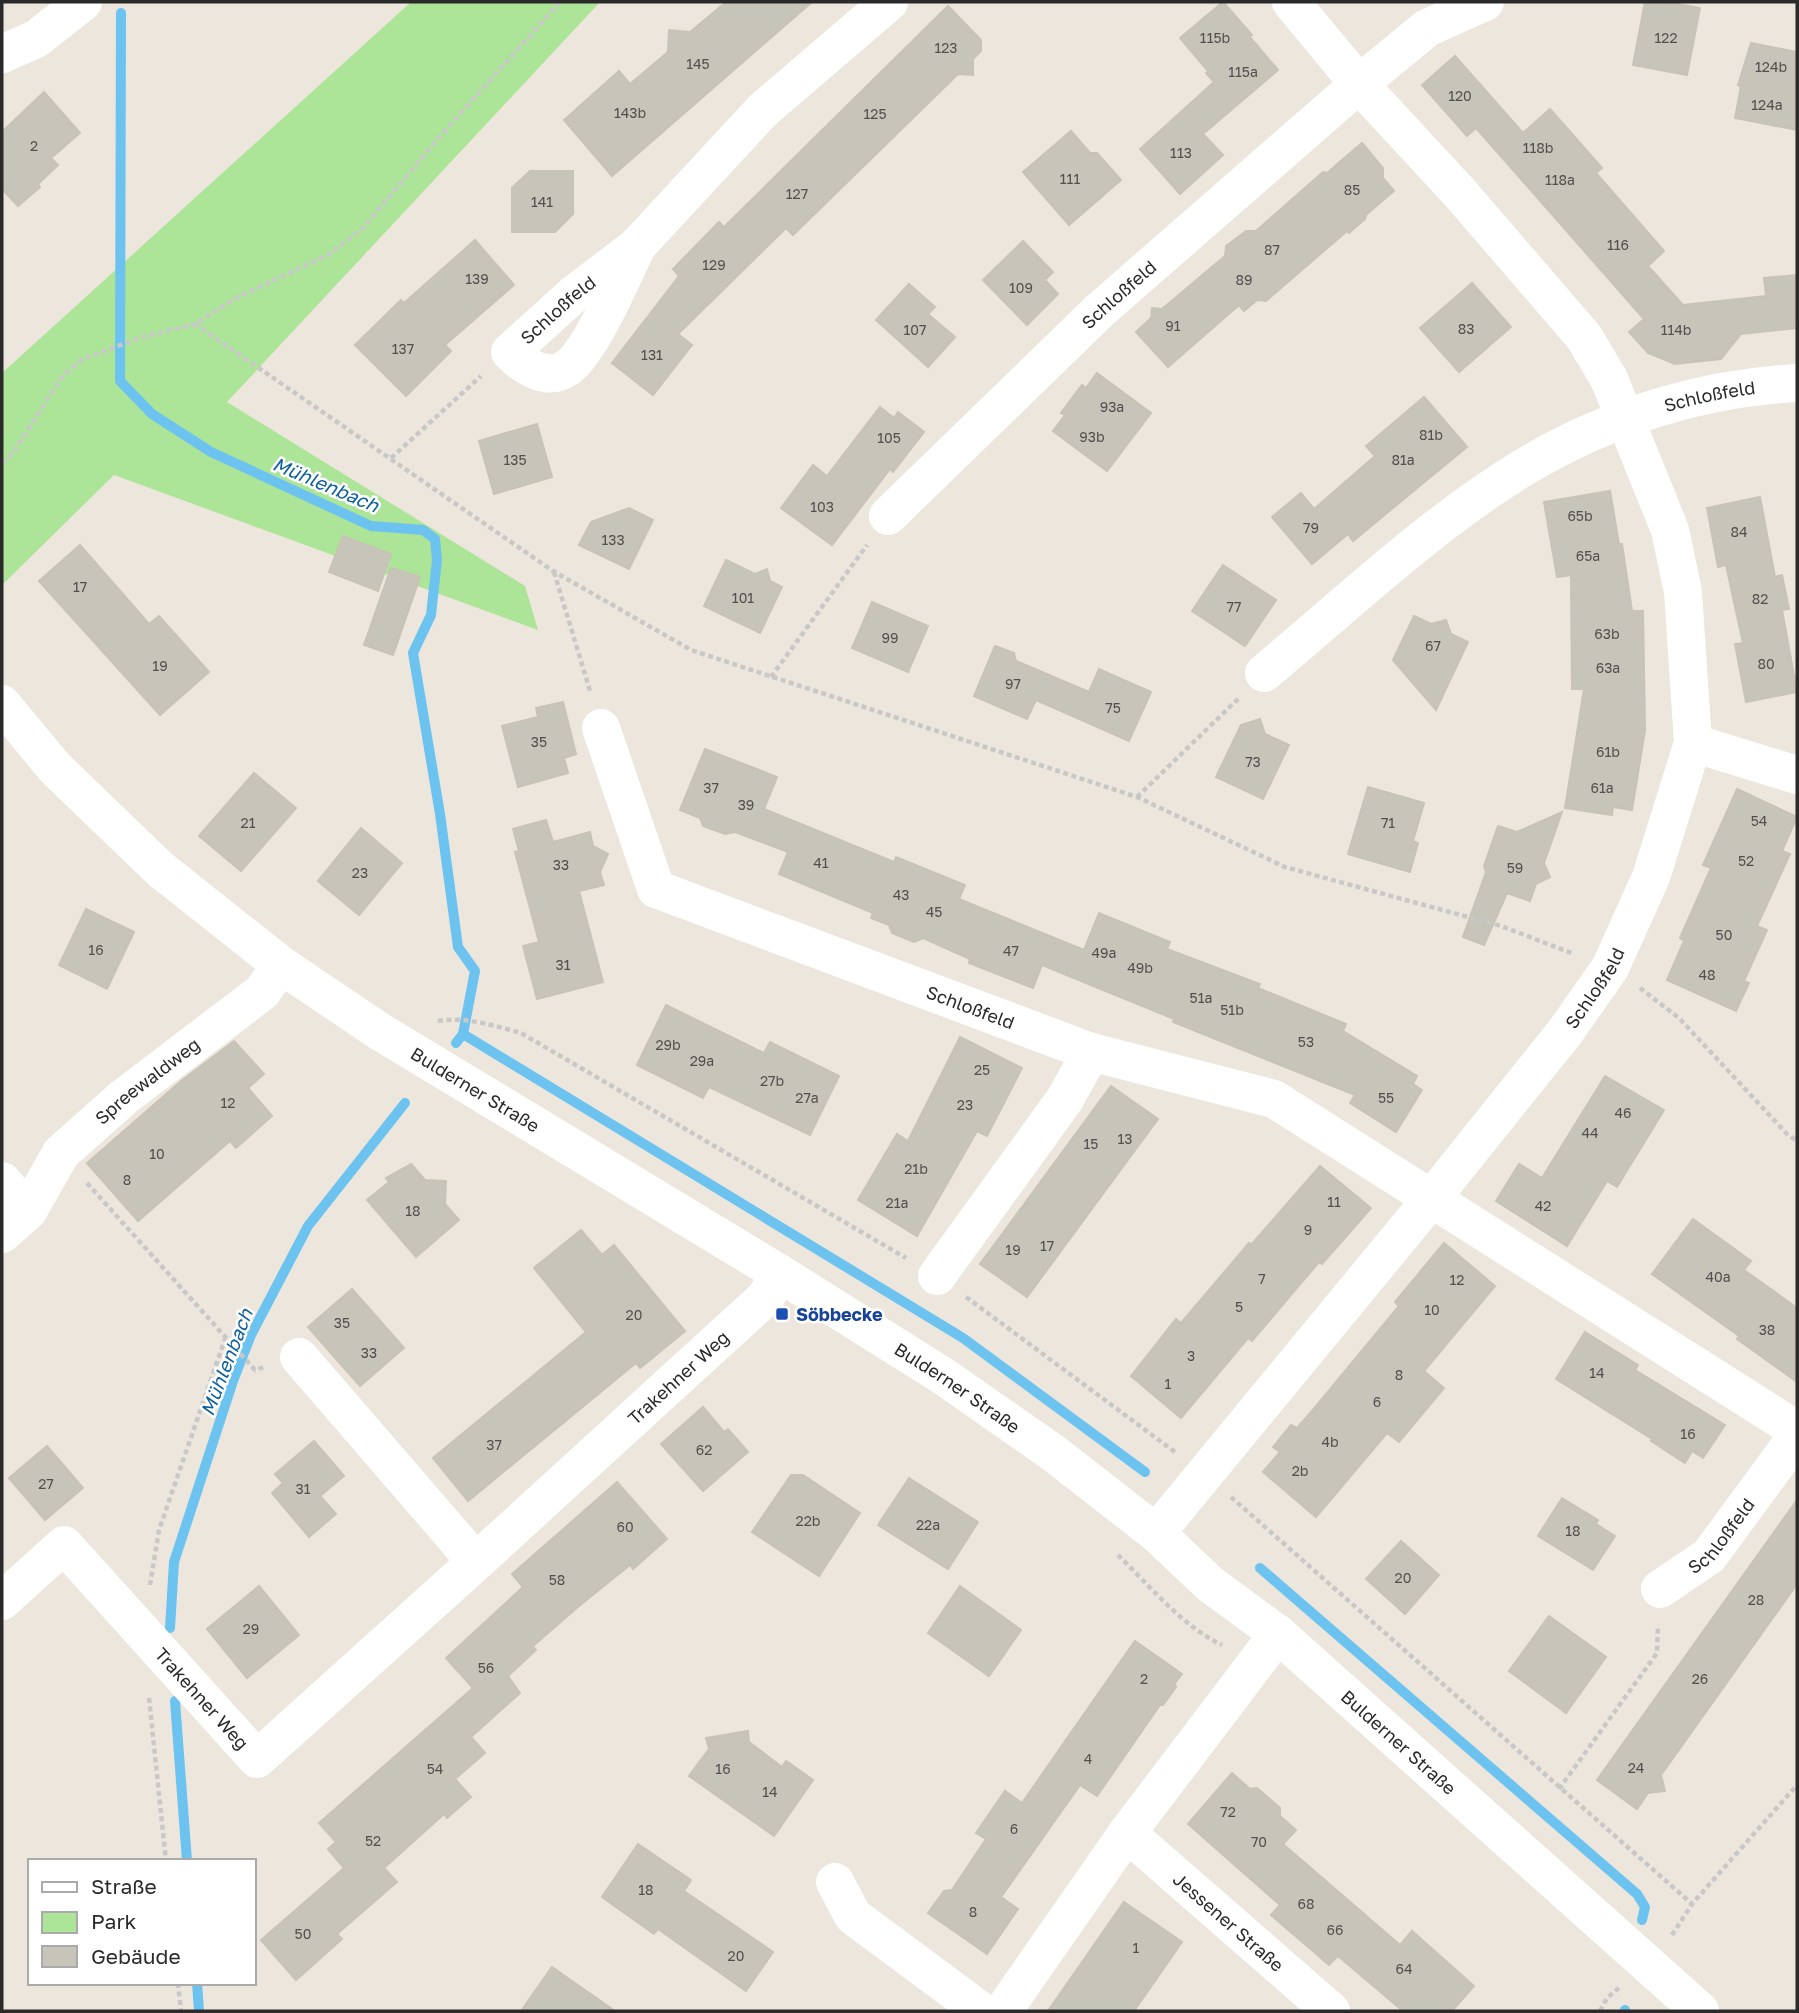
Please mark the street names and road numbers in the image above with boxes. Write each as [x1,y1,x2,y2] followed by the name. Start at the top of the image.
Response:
[1077,255,1161,333] street label: Schloßfeld
[516,271,600,348] street label: Schloßfeld
[1661,376,1757,416] street label: Schloßfeld
[1560,944,1629,1033] street label: Schloßfeld
[923,980,1018,1033] street label: Schloßfeld
[90,1033,204,1129] street label: Spreewaldweg
[407,1042,544,1137] street label: Bulderner Straße
[623,1326,733,1429] street label: Trakehner Weg
[891,1338,1024,1437] street label: Bulderner Straße
[1683,1494,1759,1578] street label: Schloßfeld
[151,1643,254,1754] street label: Trakehner Weg
[1337,1685,1461,1799] street label: Bulderner Straße
[1169,1868,1288,1976] street label: Jessener Straße

